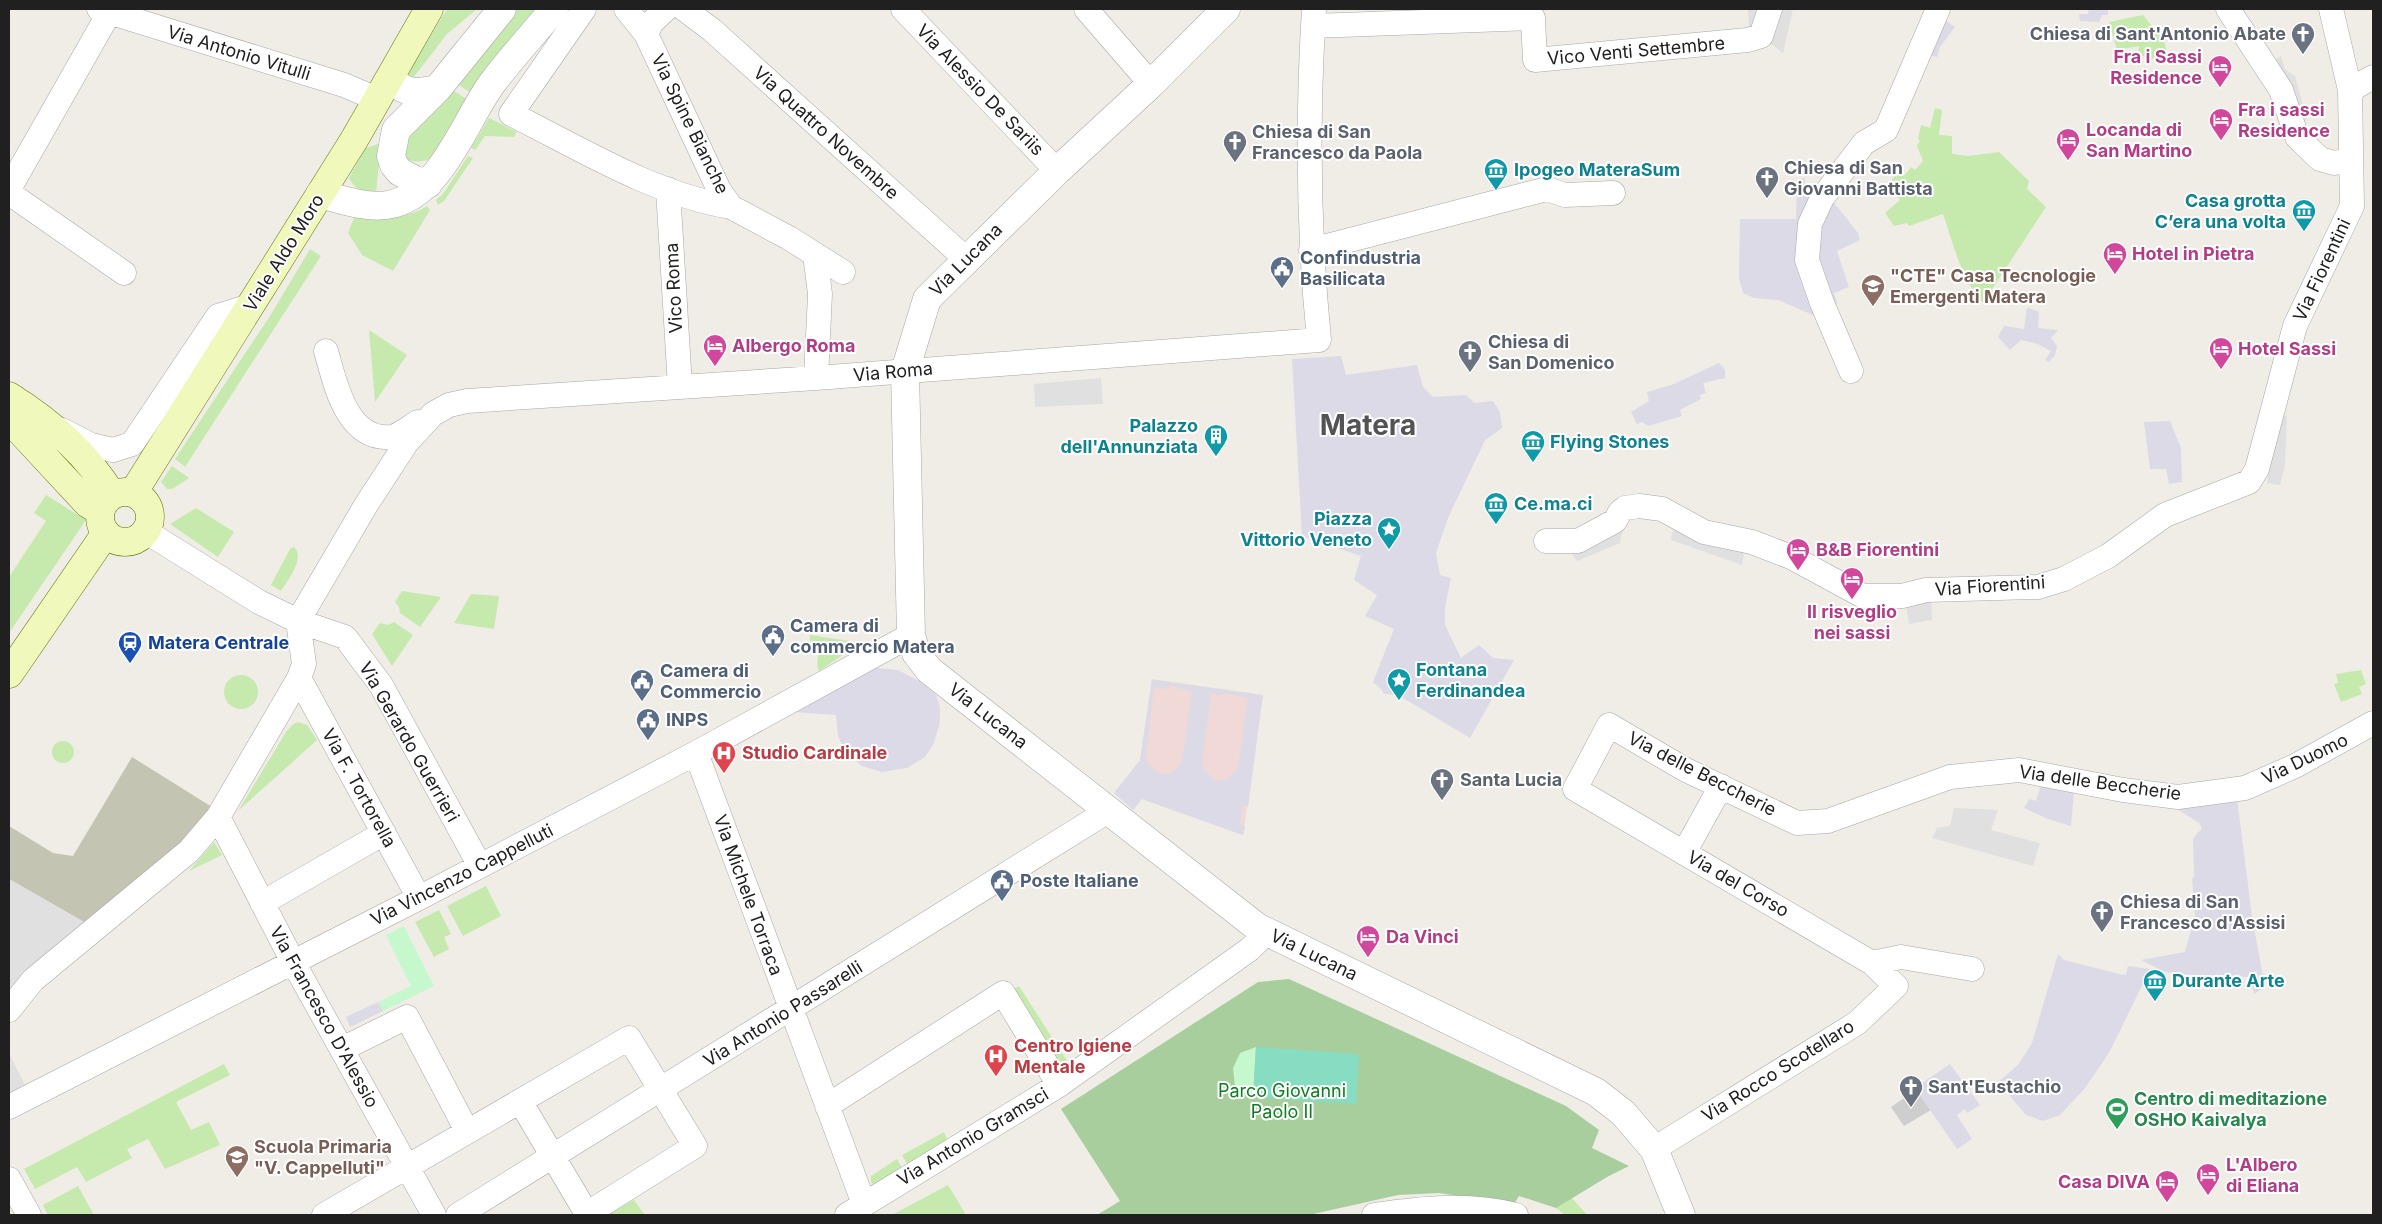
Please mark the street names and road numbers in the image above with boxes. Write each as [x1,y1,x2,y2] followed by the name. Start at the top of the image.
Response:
[912,20,1048,160] street label: Via Alessio De Sariis
[165,21,313,84] street label: Via Antonio Vitulli
[1546,32,1726,69] street label: Vico Venti Settembre
[647,50,734,197] street label: Via Spine Bianche
[749,62,903,203] street label: Via Quattro Novembre
[239,190,328,315] street label: Viale Aldo Moro
[2289,215,2354,324] street label: Via Fiorentini
[925,219,1006,300] street label: Via Lucana
[661,242,686,334] street label: Vico Roma
[852,358,934,385] street label: Via Roma
[1934,571,2046,600] street label: Via Fiorentini
[355,658,464,825] street label: Via Gerardo Guerrieri
[945,678,1032,753] street label: Via Lucana
[318,725,401,851] street label: Via F. Tortorella
[1625,727,1780,820] street label: Via delle Beccherie
[2258,729,2351,788] street label: Via Duomo
[2018,761,2183,804] street label: Via delle Beccherie
[710,812,787,978] street label: Via Michele Torraca
[367,819,556,930] street label: Via Vincenzo Cappelluti
[1684,846,1793,921] street label: Via del Corso
[266,922,383,1111] street label: Via Francesco D'Alessio
[1267,924,1361,985] street label: Via Lucana
[700,956,866,1071] street label: Via Antonio Passarelli
[1698,1015,1858,1126] street label: Via Rocco Scotellaro
[893,1083,1052,1190] street label: Via Antonio Gramsci

